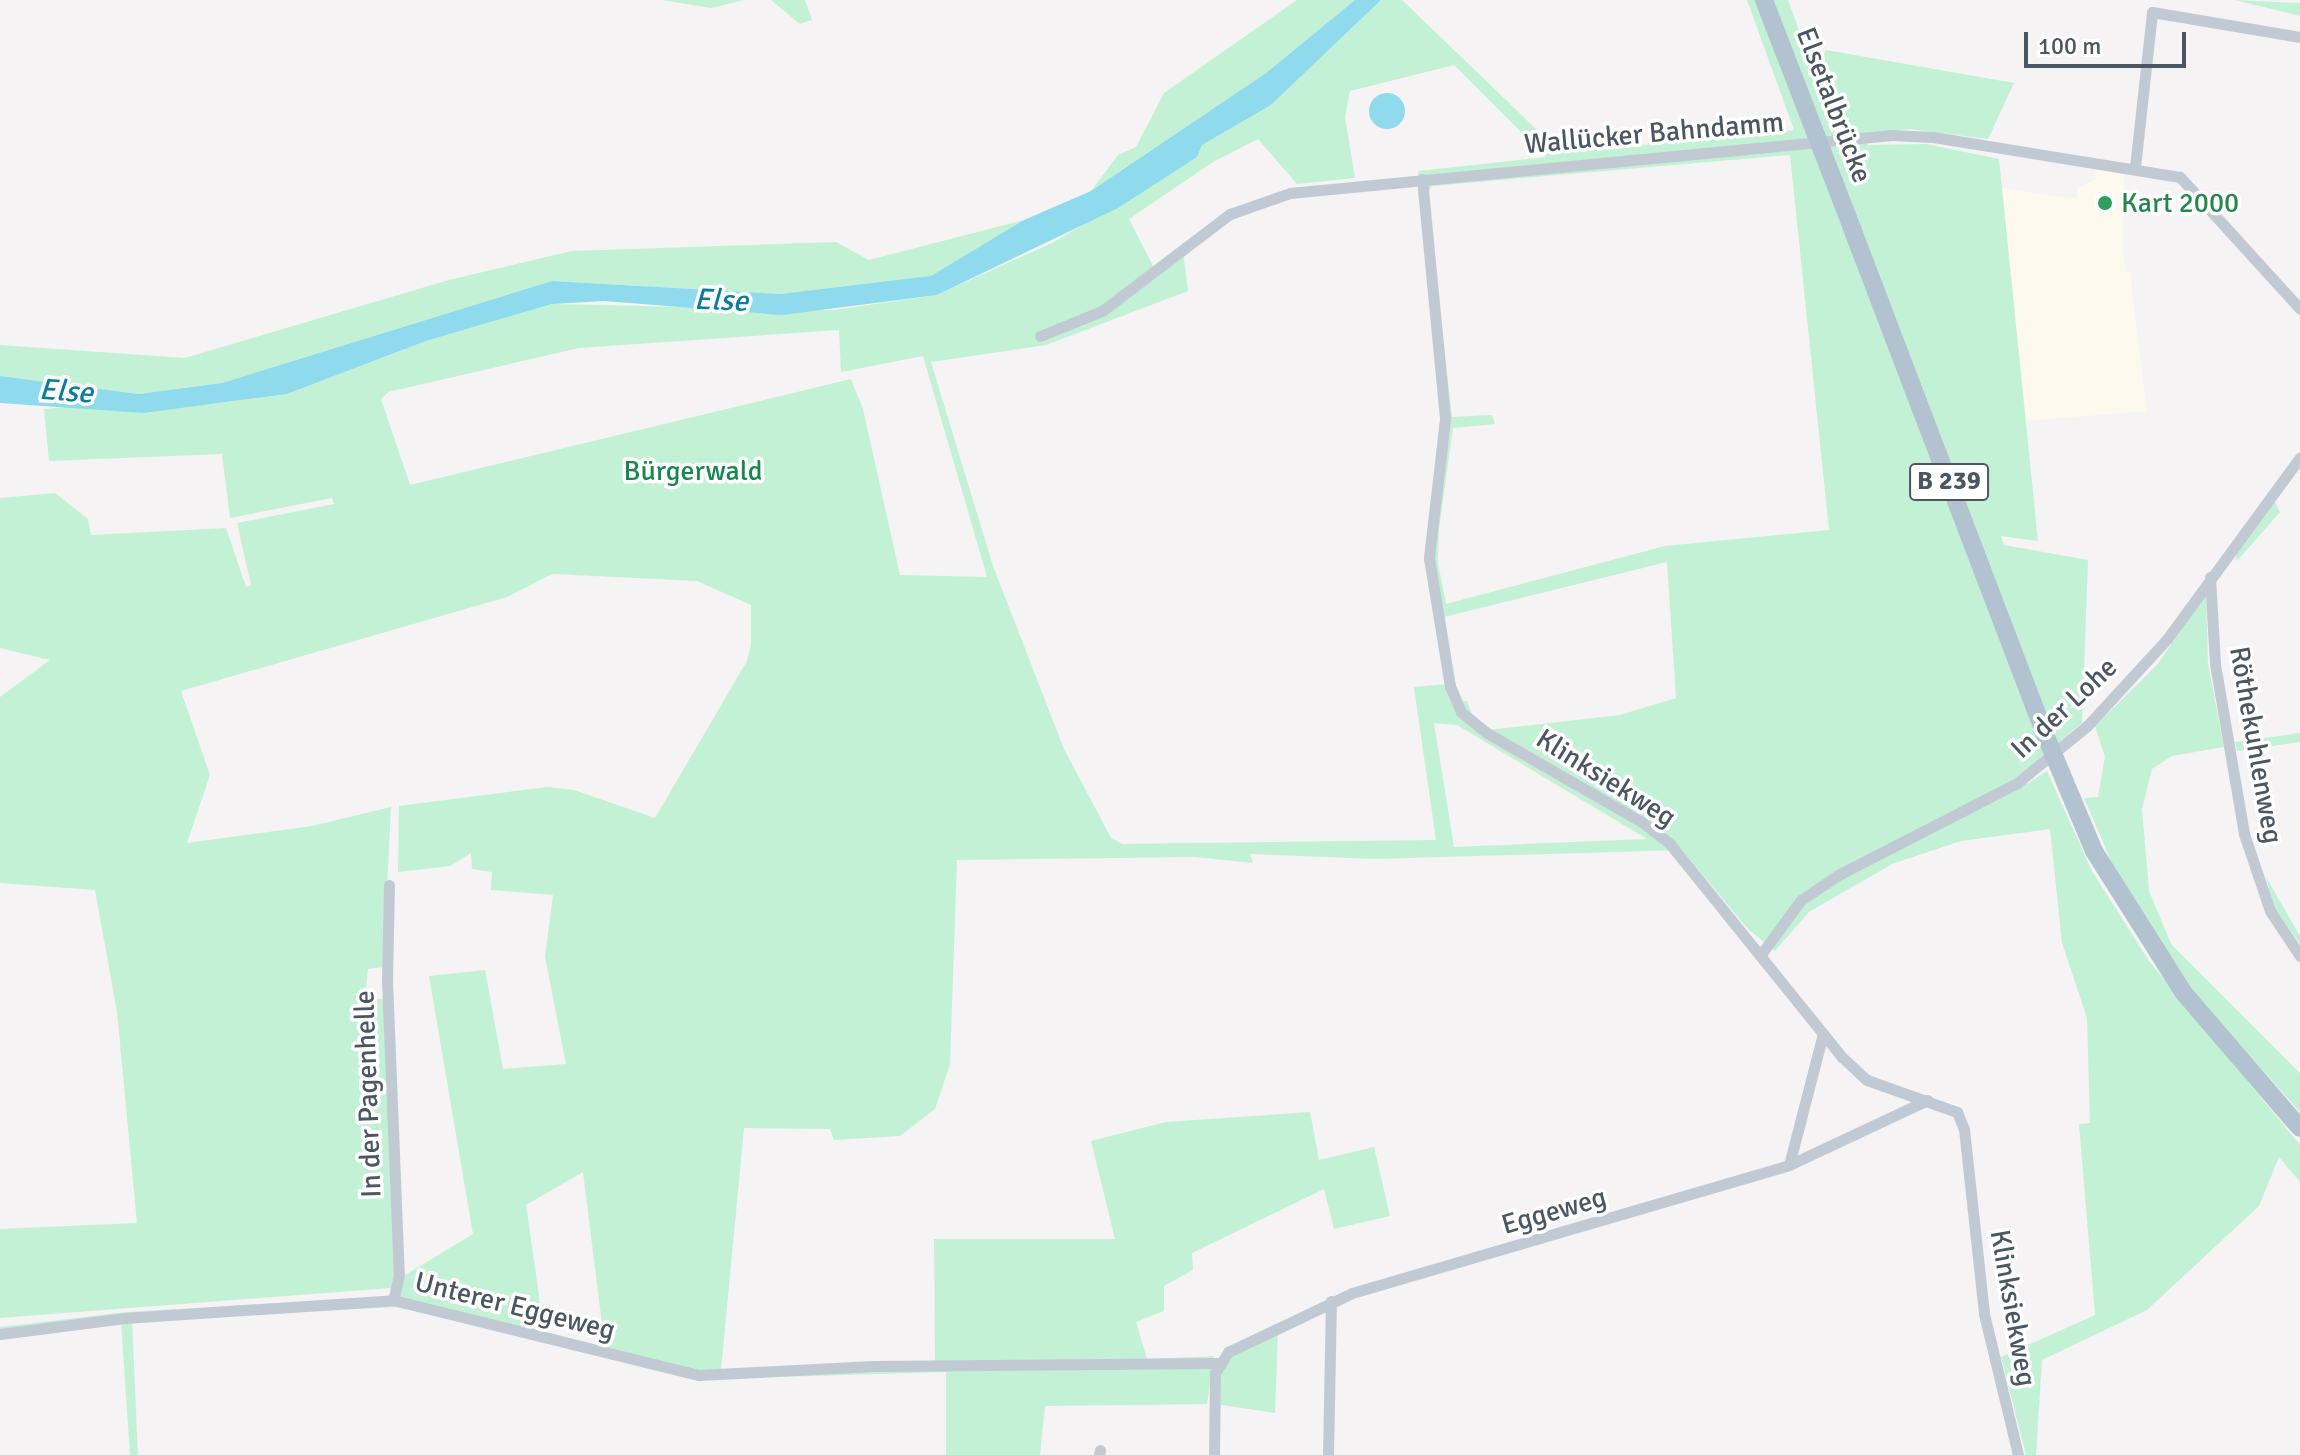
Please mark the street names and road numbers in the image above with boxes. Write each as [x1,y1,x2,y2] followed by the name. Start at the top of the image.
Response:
[1789,23,1879,187] street label: Elsetalbrücke
[1523,105,1785,161] street label: Wallücker Bahndamm
[1909,460,1989,504] road number: B 239
[2222,644,2290,846] street label: Röthekuhlenweg
[2004,650,2124,766] street label: In der Lohe
[1530,722,1682,834] street label: Klinksiekweg
[348,990,388,1198] street label: In der Pagenhelle
[1498,1180,1610,1242] street label: Eggeweg
[1983,1227,2043,1389] street label: Klinksiekweg
[411,1265,619,1347] street label: Unterer Eggeweg

